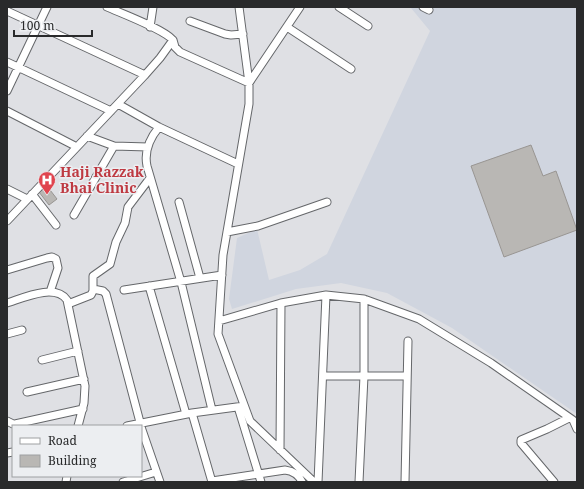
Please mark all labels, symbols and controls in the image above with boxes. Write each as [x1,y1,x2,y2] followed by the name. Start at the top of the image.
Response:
[14,12,92,38] scale bar
[20,17,55,34] text: 100 m
[60,162,144,197] place label: Haji Razzak Bhai Clinic
[37,170,57,195] hospital icon: Haji Razzak Bhai Clinic
[12,425,142,477] legend
[48,432,78,449] text: Road
[48,452,97,469] text: Building

